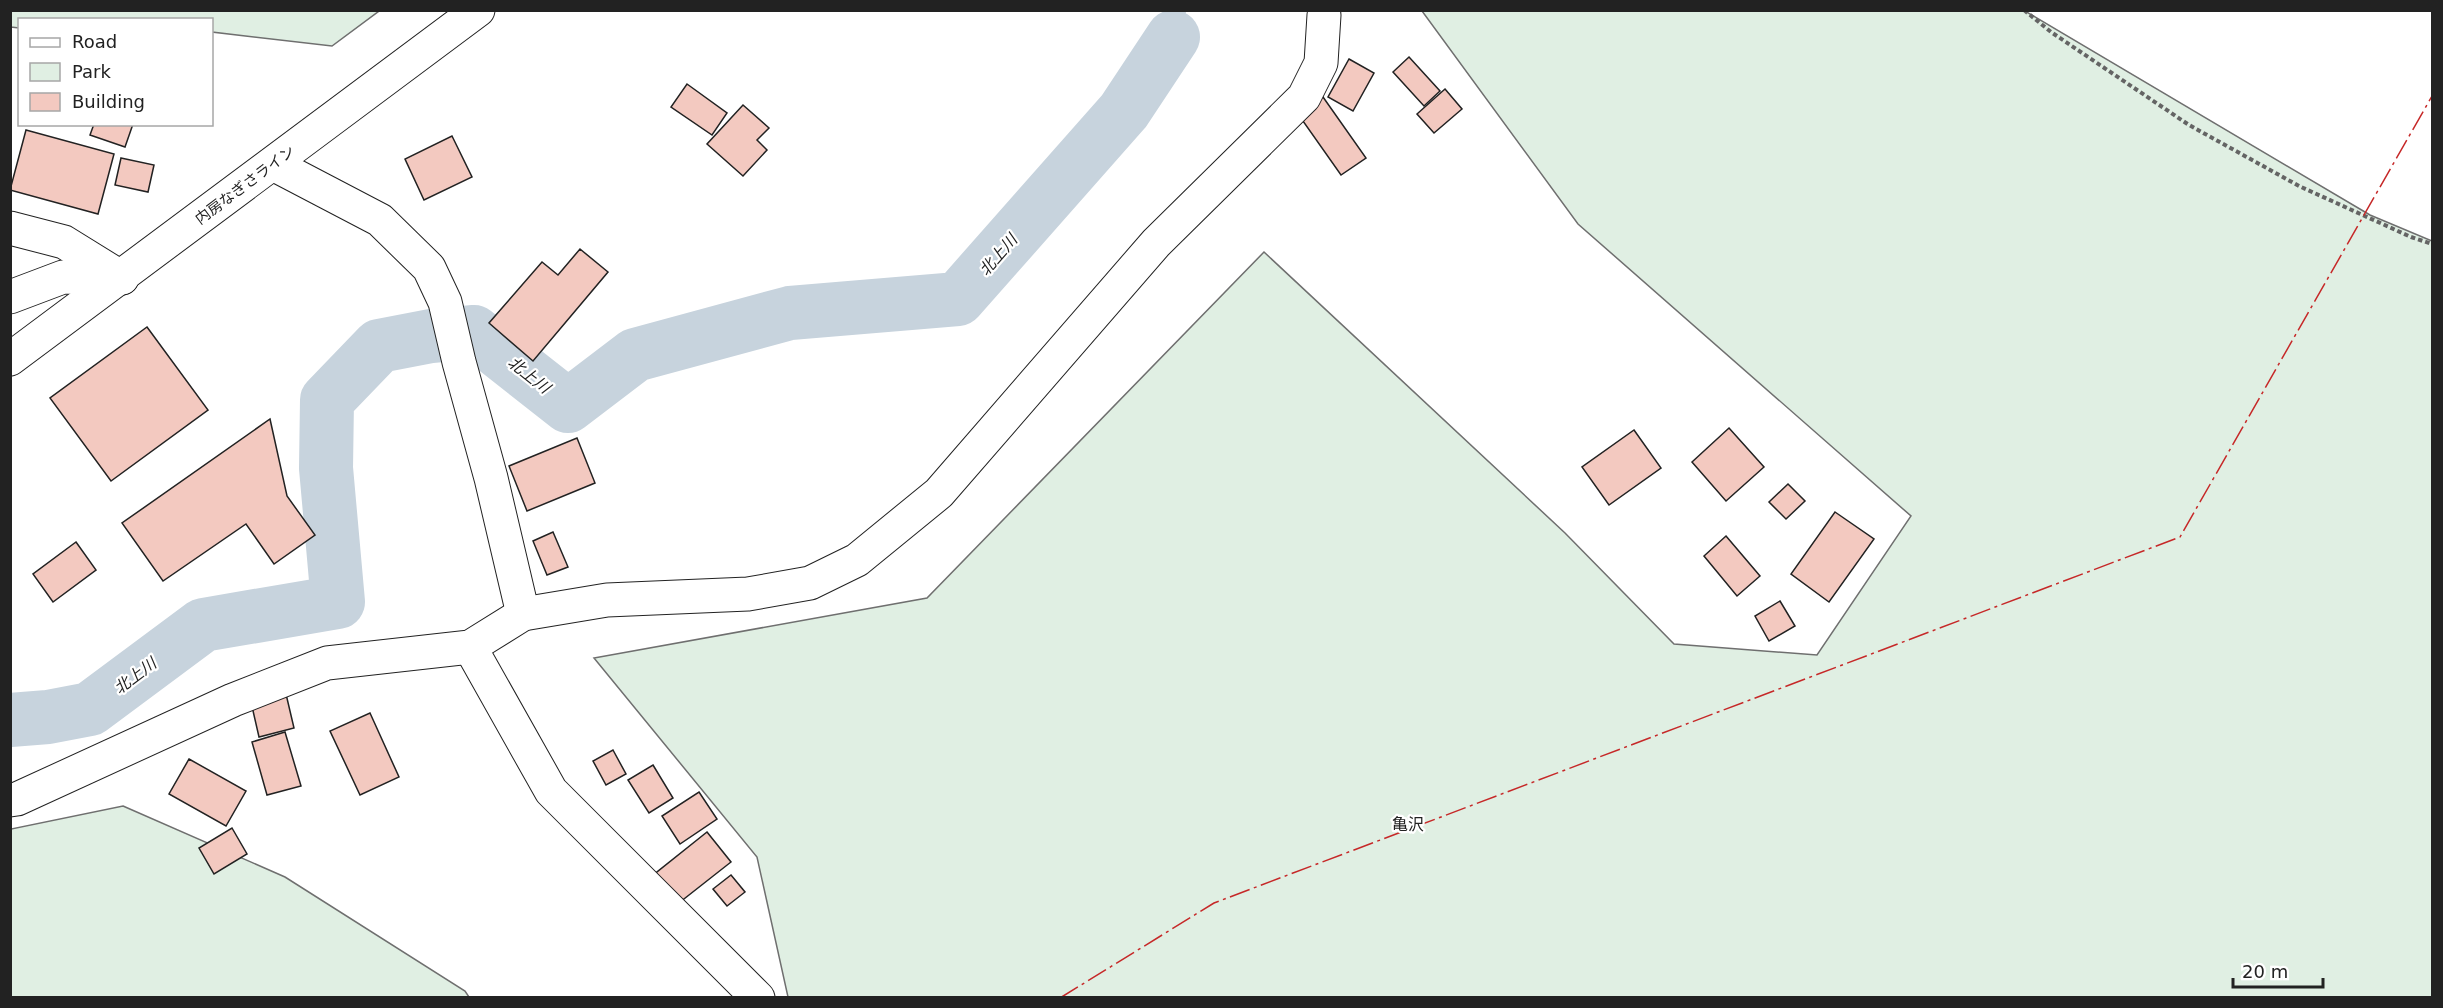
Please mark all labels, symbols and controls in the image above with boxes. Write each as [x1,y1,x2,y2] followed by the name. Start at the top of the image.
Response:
[18,18,213,126] legend
[72,31,117,52] text: Road
[72,61,111,82] text: Park
[72,91,145,112] text: Building
[192,142,298,228] street label: 内房なぎさライン
[975,229,1022,279] water label: 北上川
[504,353,555,398] water label: 北上川
[110,653,161,698] water label: 北上川
[1392,815,1424,834] district label: 亀沢
[2233,951,2323,989] scale bar
[2242,961,2288,982] text: 20 m

